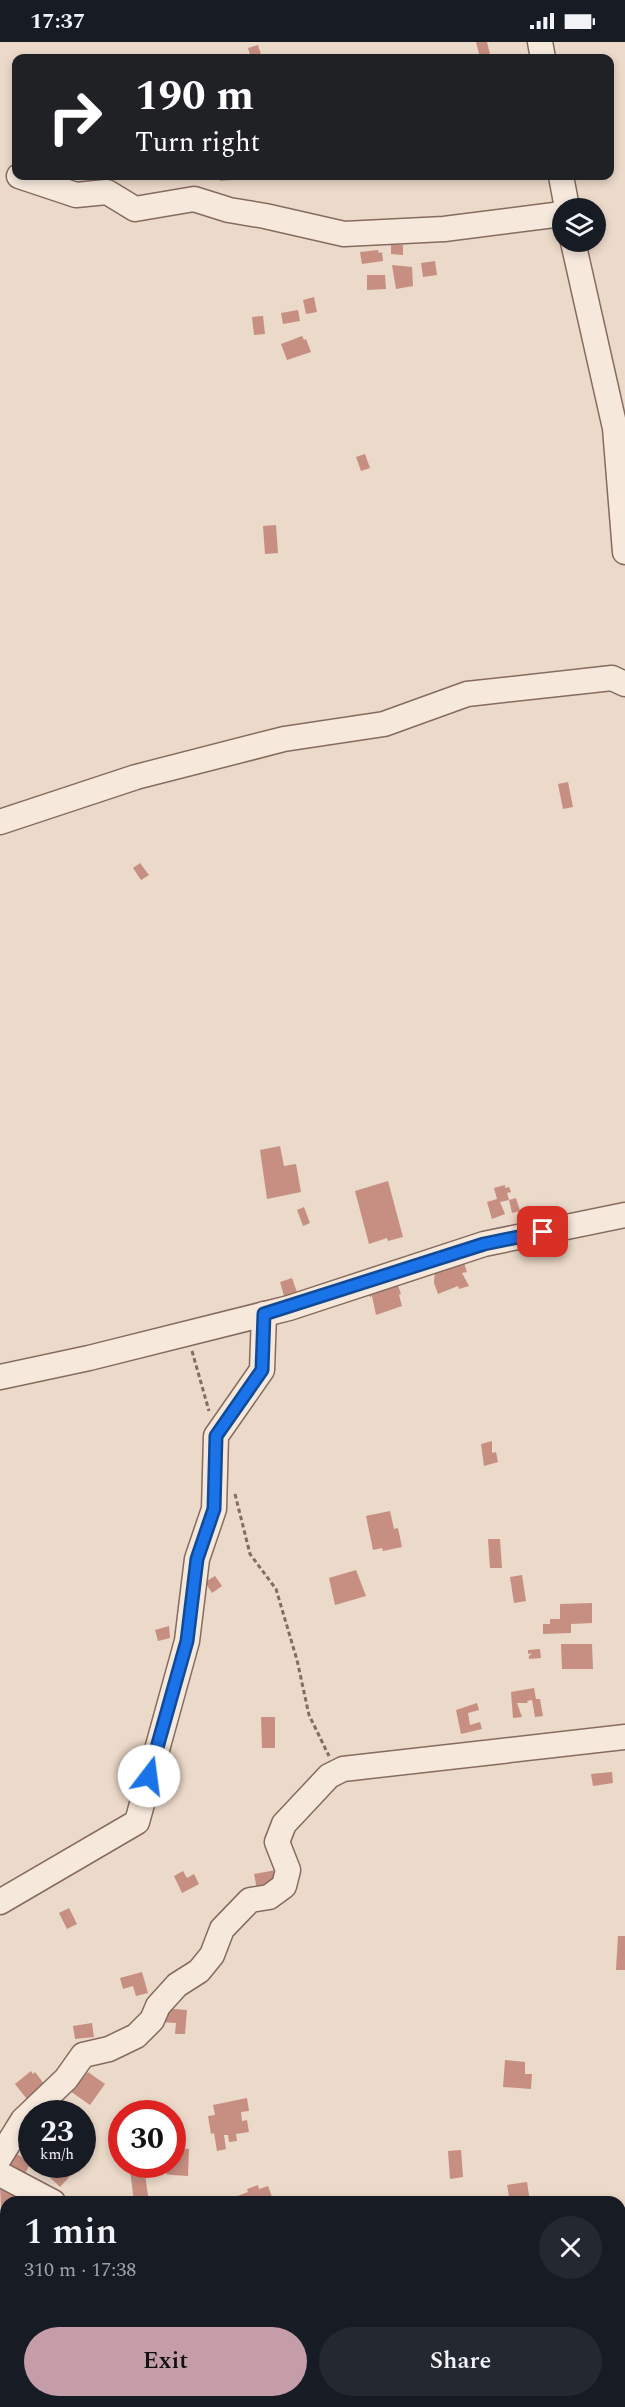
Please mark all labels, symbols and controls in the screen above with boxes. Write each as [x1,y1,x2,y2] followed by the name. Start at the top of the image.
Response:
[30,5,85,38] text: 17:37
[135,65,254,128] text: 190 m
[36,78,114,156] icon: right
[135,122,260,164] text: Turn right
[552,198,606,252] map controls
[552,198,606,252] button: layers
[517,1206,568,1257] pin
[526,1215,559,1248] icon: arrive
[117,1744,181,1808] position arrow
[108,2100,186,2178] speed limit sign: 30
[40,2109,74,2155] text: 23
[40,2143,74,2166] text: km/h
[24,2205,117,2260] text: 1 min
[539,2216,602,2279] button: close
[24,2255,136,2285] text: 310 m · 17:38
[24,2327,307,2396] button: Exit
[319,2327,602,2396] button: Share

